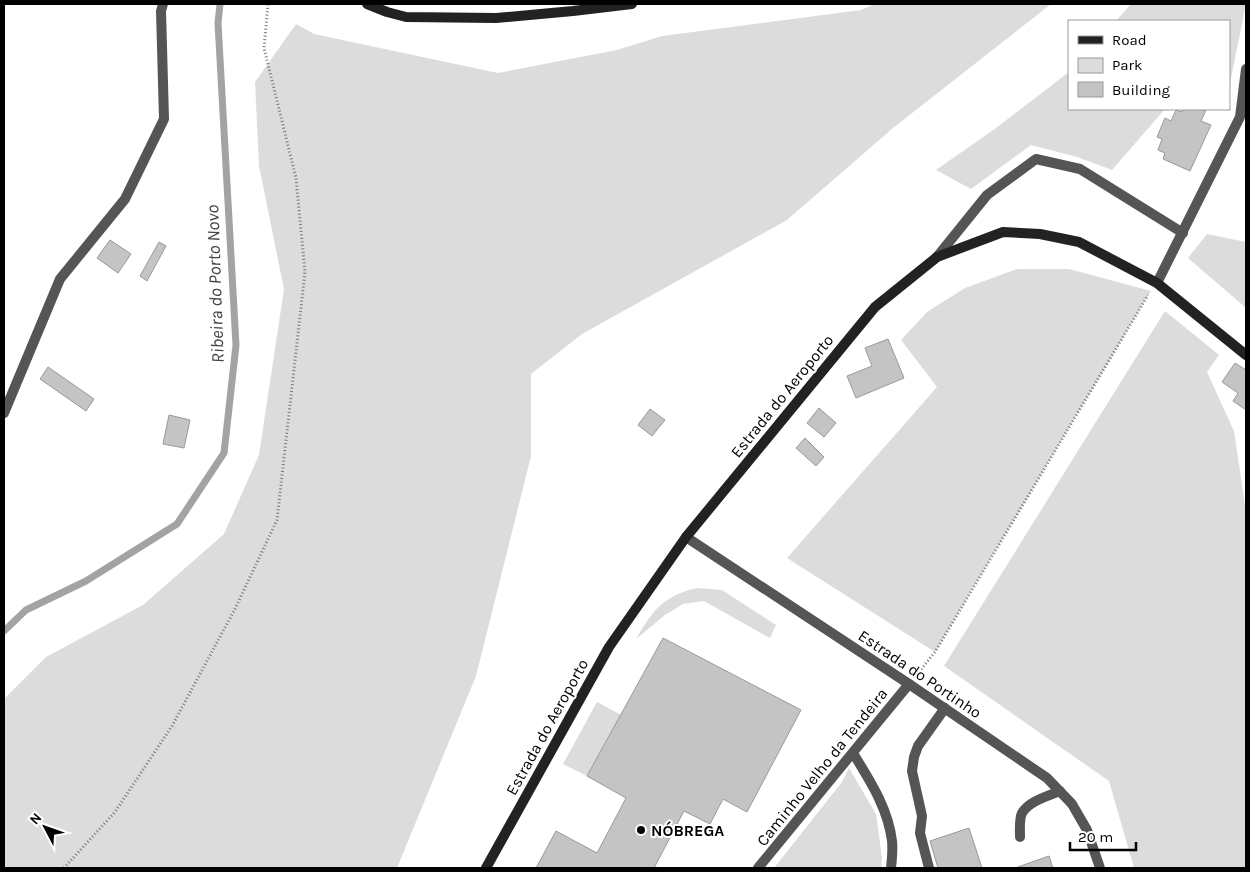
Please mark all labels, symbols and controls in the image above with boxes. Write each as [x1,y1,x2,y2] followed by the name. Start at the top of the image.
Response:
[1068,20,1230,110] legend
[1112,31,1147,49] text: Road
[1112,56,1142,74] text: Park
[1112,81,1170,99] text: Building
[201,204,229,364] water label: Ribeira do Porto Novo
[727,331,837,461] street label: Estrada do Aeroporto
[855,626,985,722] street label: Estrada do Portinho
[502,656,592,798] street label: Estrada do Aeroporto
[752,684,892,850] street label: Caminho Velho da Tendeira
[20,802,70,852] north arrow
[26,809,45,828] text: N
[1070,820,1136,852] scale bar
[651,821,724,840] place label: NÓBREGA
[635,824,647,836] marker: NÓBREGA
[1078,828,1113,846] text: 20 m

